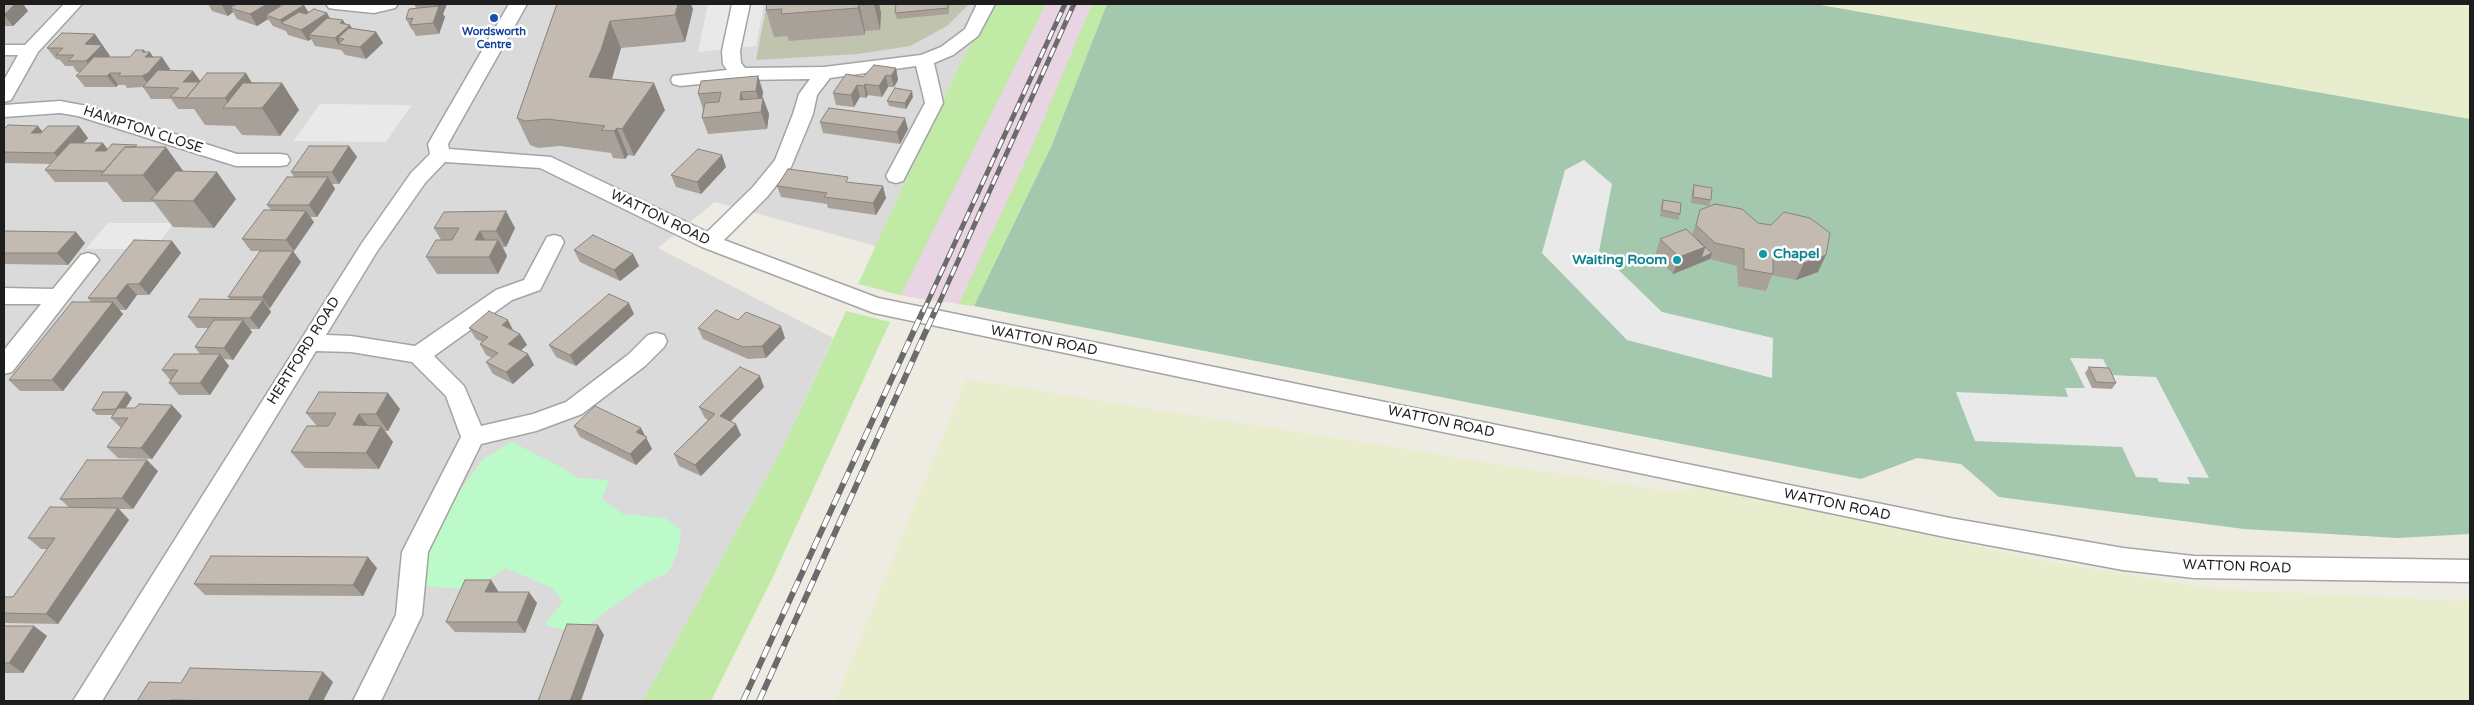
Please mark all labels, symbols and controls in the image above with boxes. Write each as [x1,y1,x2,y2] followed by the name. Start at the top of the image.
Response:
[488,12,500,24] marker: Wordsworth Centre
[462,25,526,51] place label: Wordsworth Centre
[81,103,205,157] street label: HAMPTON CLOSE
[607,187,713,249] street label: WATTON ROAD
[1773,246,1819,262] place label: Chapel
[1757,248,1769,260] marker: Chapel
[1572,252,1667,268] place label: Waiting Room
[1671,254,1683,266] marker: Waiting Room
[264,294,344,408] street label: HERTFORD ROAD
[989,322,1099,360] street label: WATTON ROAD
[1386,402,1496,442] street label: WATTON ROAD
[1782,485,1892,525] street label: WATTON ROAD
[2182,557,2292,577] street label: WATTON ROAD

